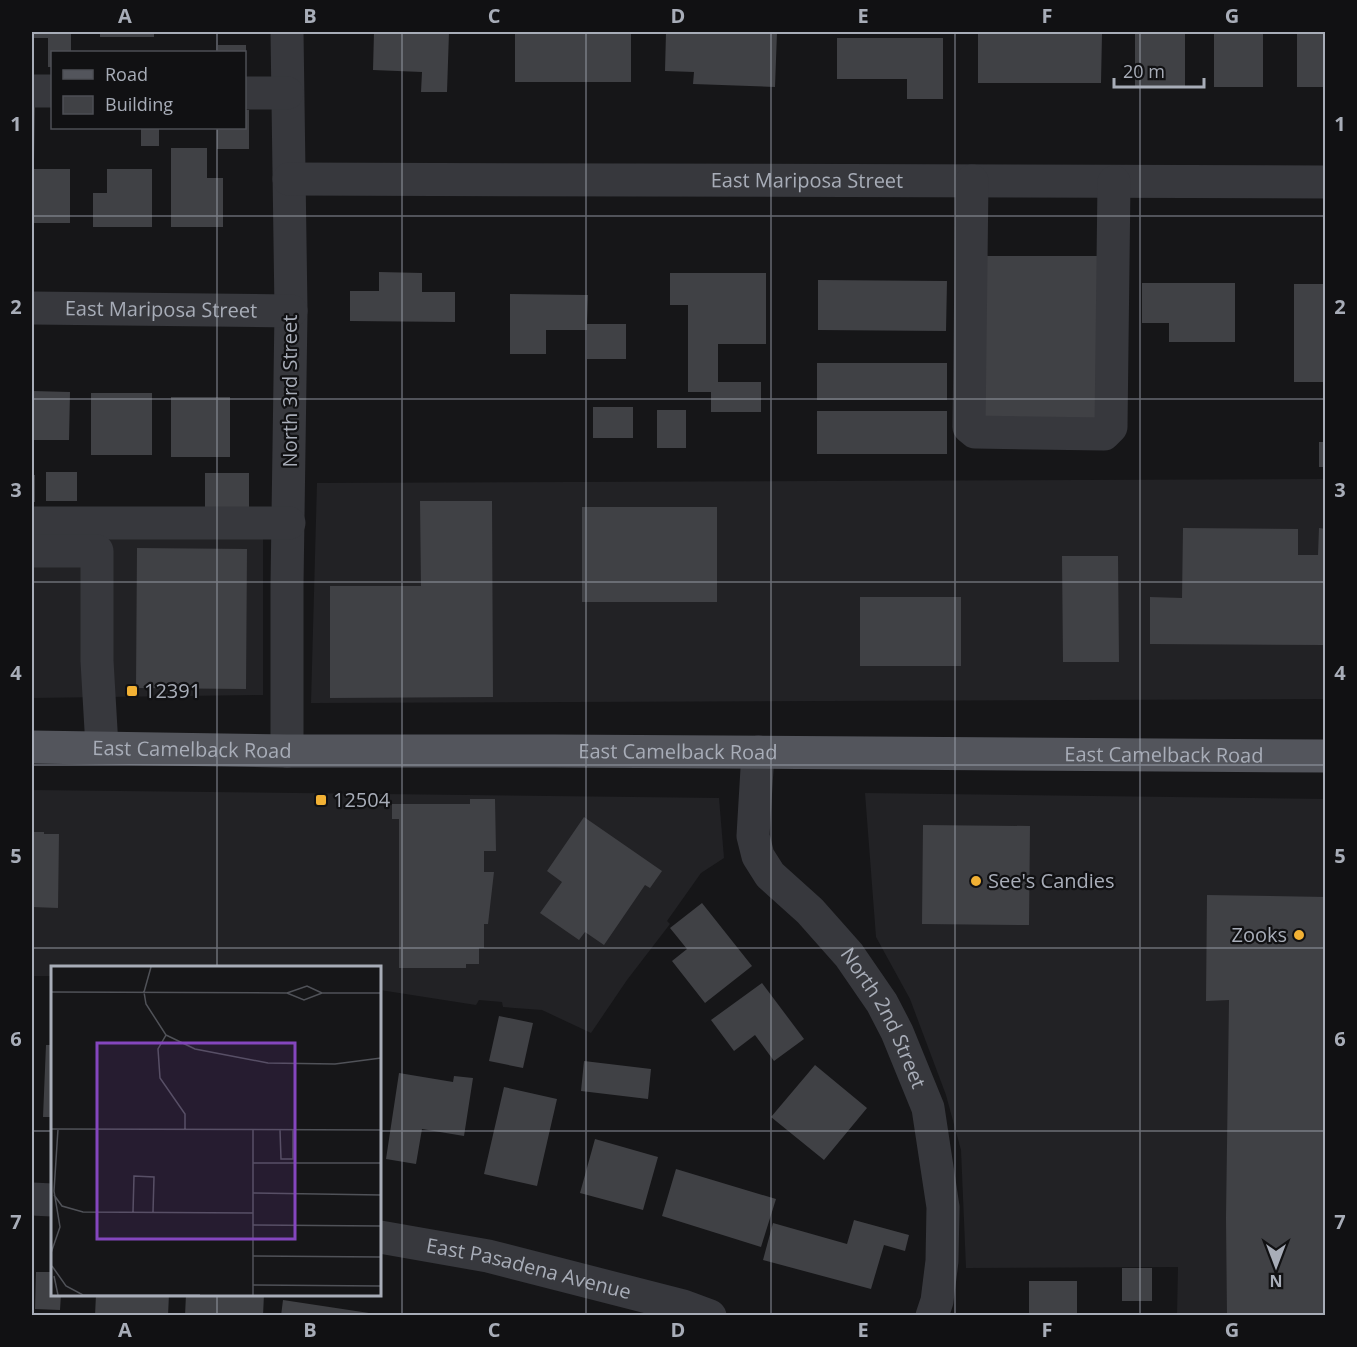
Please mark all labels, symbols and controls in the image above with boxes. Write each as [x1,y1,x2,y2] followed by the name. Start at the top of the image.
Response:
[118,2,132,29] text: A
[303,2,317,29] text: B
[488,2,501,29] text: C
[671,2,685,29] text: D
[857,2,869,29] text: E
[1042,2,1052,29] text: F
[1225,2,1239,29] text: G
[51,51,246,129] legend
[1114,51,1204,89] scale bar
[1123,59,1165,83] text: 20 m
[105,62,148,86] text: Road
[105,92,173,116] text: Building
[10,110,22,137] text: 1
[1334,110,1346,137] text: 1
[711,166,903,194] street label: East Mariposa Street
[10,293,22,320] text: 2
[1334,293,1346,320] text: 2
[65,294,257,324] street label: East Mariposa Street
[276,315,303,467] street label: North 3rd Street
[10,476,22,503] text: 3
[1334,476,1346,503] text: 3
[10,659,22,686] text: 4
[1334,659,1346,686] text: 4
[144,677,201,704] place label: 12391
[125,684,139,698] marker: 12391
[92,734,292,764] street label: East Camelback Road
[578,737,778,765] street label: East Camelback Road
[1064,740,1264,769] street label: East Camelback Road
[333,786,391,813] place label: 12504
[314,793,328,807] marker: 12504
[10,842,22,869] text: 5
[1334,842,1346,869] text: 5
[988,867,1115,894] place label: See's Candies
[969,874,983,888] marker: See's Candies
[1231,921,1287,948] place label: Zooks
[1292,928,1306,942] marker: Zooks
[835,942,933,1092] street label: North 2nd Street
[51,966,381,1296] inset map
[10,1025,22,1052] text: 6
[1334,1025,1346,1052] text: 6
[10,1208,22,1235] text: 7
[1334,1208,1346,1235] text: 7
[424,1231,634,1305] street label: East Pasadena Avenue
[1246,1236,1306,1296] north arrow
[1269,1270,1283,1292] text: N
[118,1316,132,1343] text: A
[303,1316,317,1343] text: B
[488,1316,501,1343] text: C
[671,1316,685,1343] text: D
[857,1316,869,1343] text: E
[1042,1316,1052,1343] text: F
[1225,1316,1239,1343] text: G

